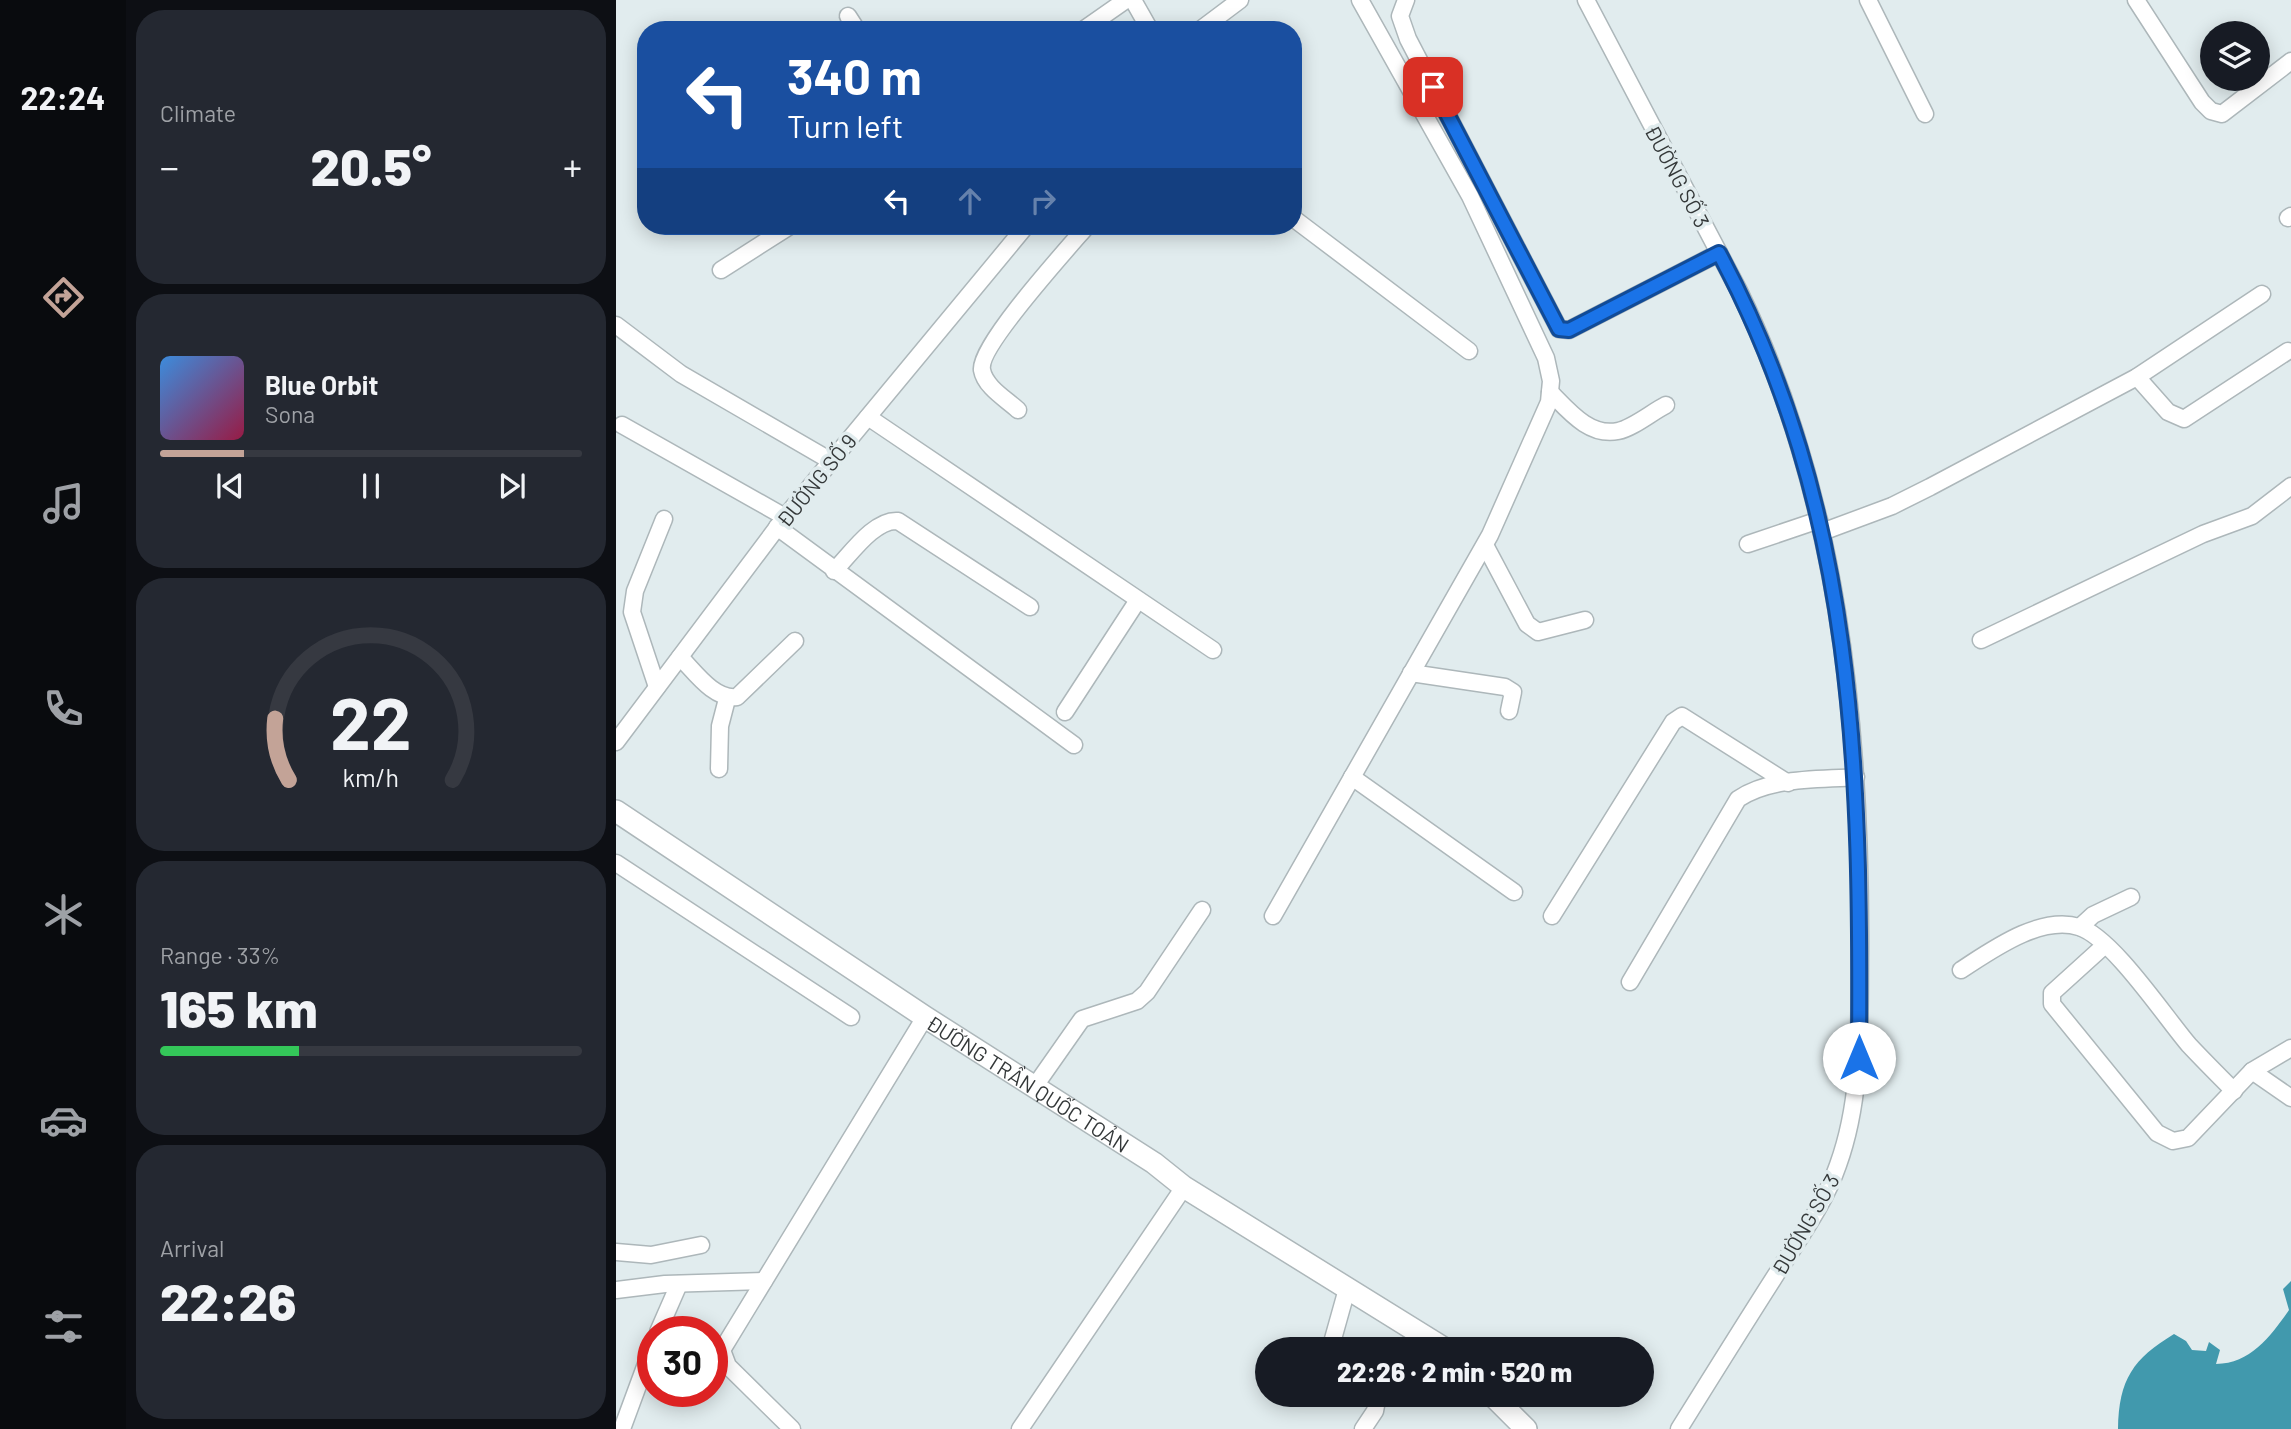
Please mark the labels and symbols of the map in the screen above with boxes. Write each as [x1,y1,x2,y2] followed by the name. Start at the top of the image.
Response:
[1403,57,1463,117] pin
[1641,121,1715,231] street label: ĐƯỜNG SỐ 3
[771,428,861,532] street label: ĐƯỜNG SỐ 9
[923,1009,1134,1157] street label: ĐƯỜNG TRẦN QUỐC TOẢN
[1822,1021,1896,1095] position arrow
[1766,1169,1844,1279] street label: ĐƯỜNG SỐ 3
[637,1316,728,1407] speed limit sign: 30

